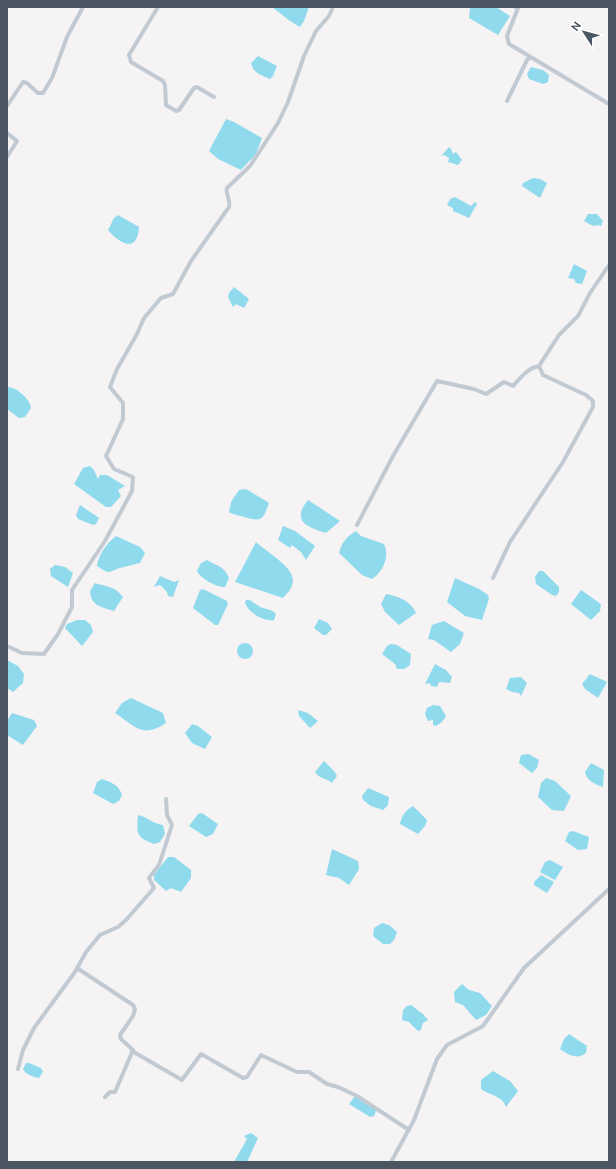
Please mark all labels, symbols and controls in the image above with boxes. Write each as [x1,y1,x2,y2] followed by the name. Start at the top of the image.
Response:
[564,12,604,52] north arrow
[568,19,584,33] text: N

